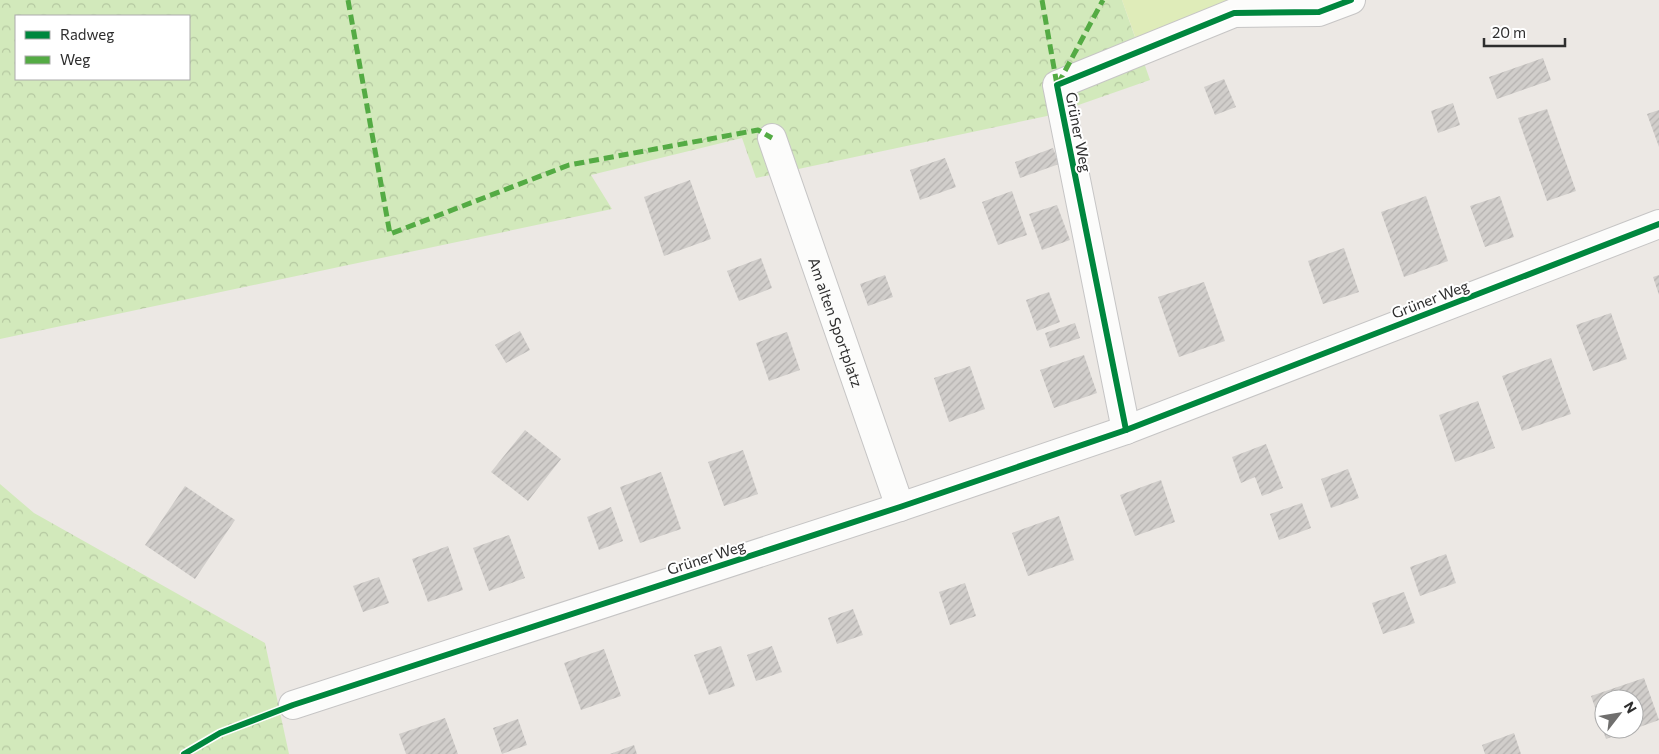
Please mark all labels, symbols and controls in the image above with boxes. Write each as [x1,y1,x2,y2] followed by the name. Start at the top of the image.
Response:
[15,15,190,80] legend
[1484,15,1565,47] scale bar
[1492,23,1526,41] text: 20 m
[60,25,114,43] text: Radweg
[60,50,90,68] text: Weg
[1062,91,1096,173] street label: Grüner Weg
[805,255,867,390] street label: Am alten Sportplatz
[1389,276,1471,322] street label: Grüner Weg
[665,536,747,578] street label: Grüner Weg
[1594,689,1644,739] north arrow
[1621,698,1641,716] text: N

